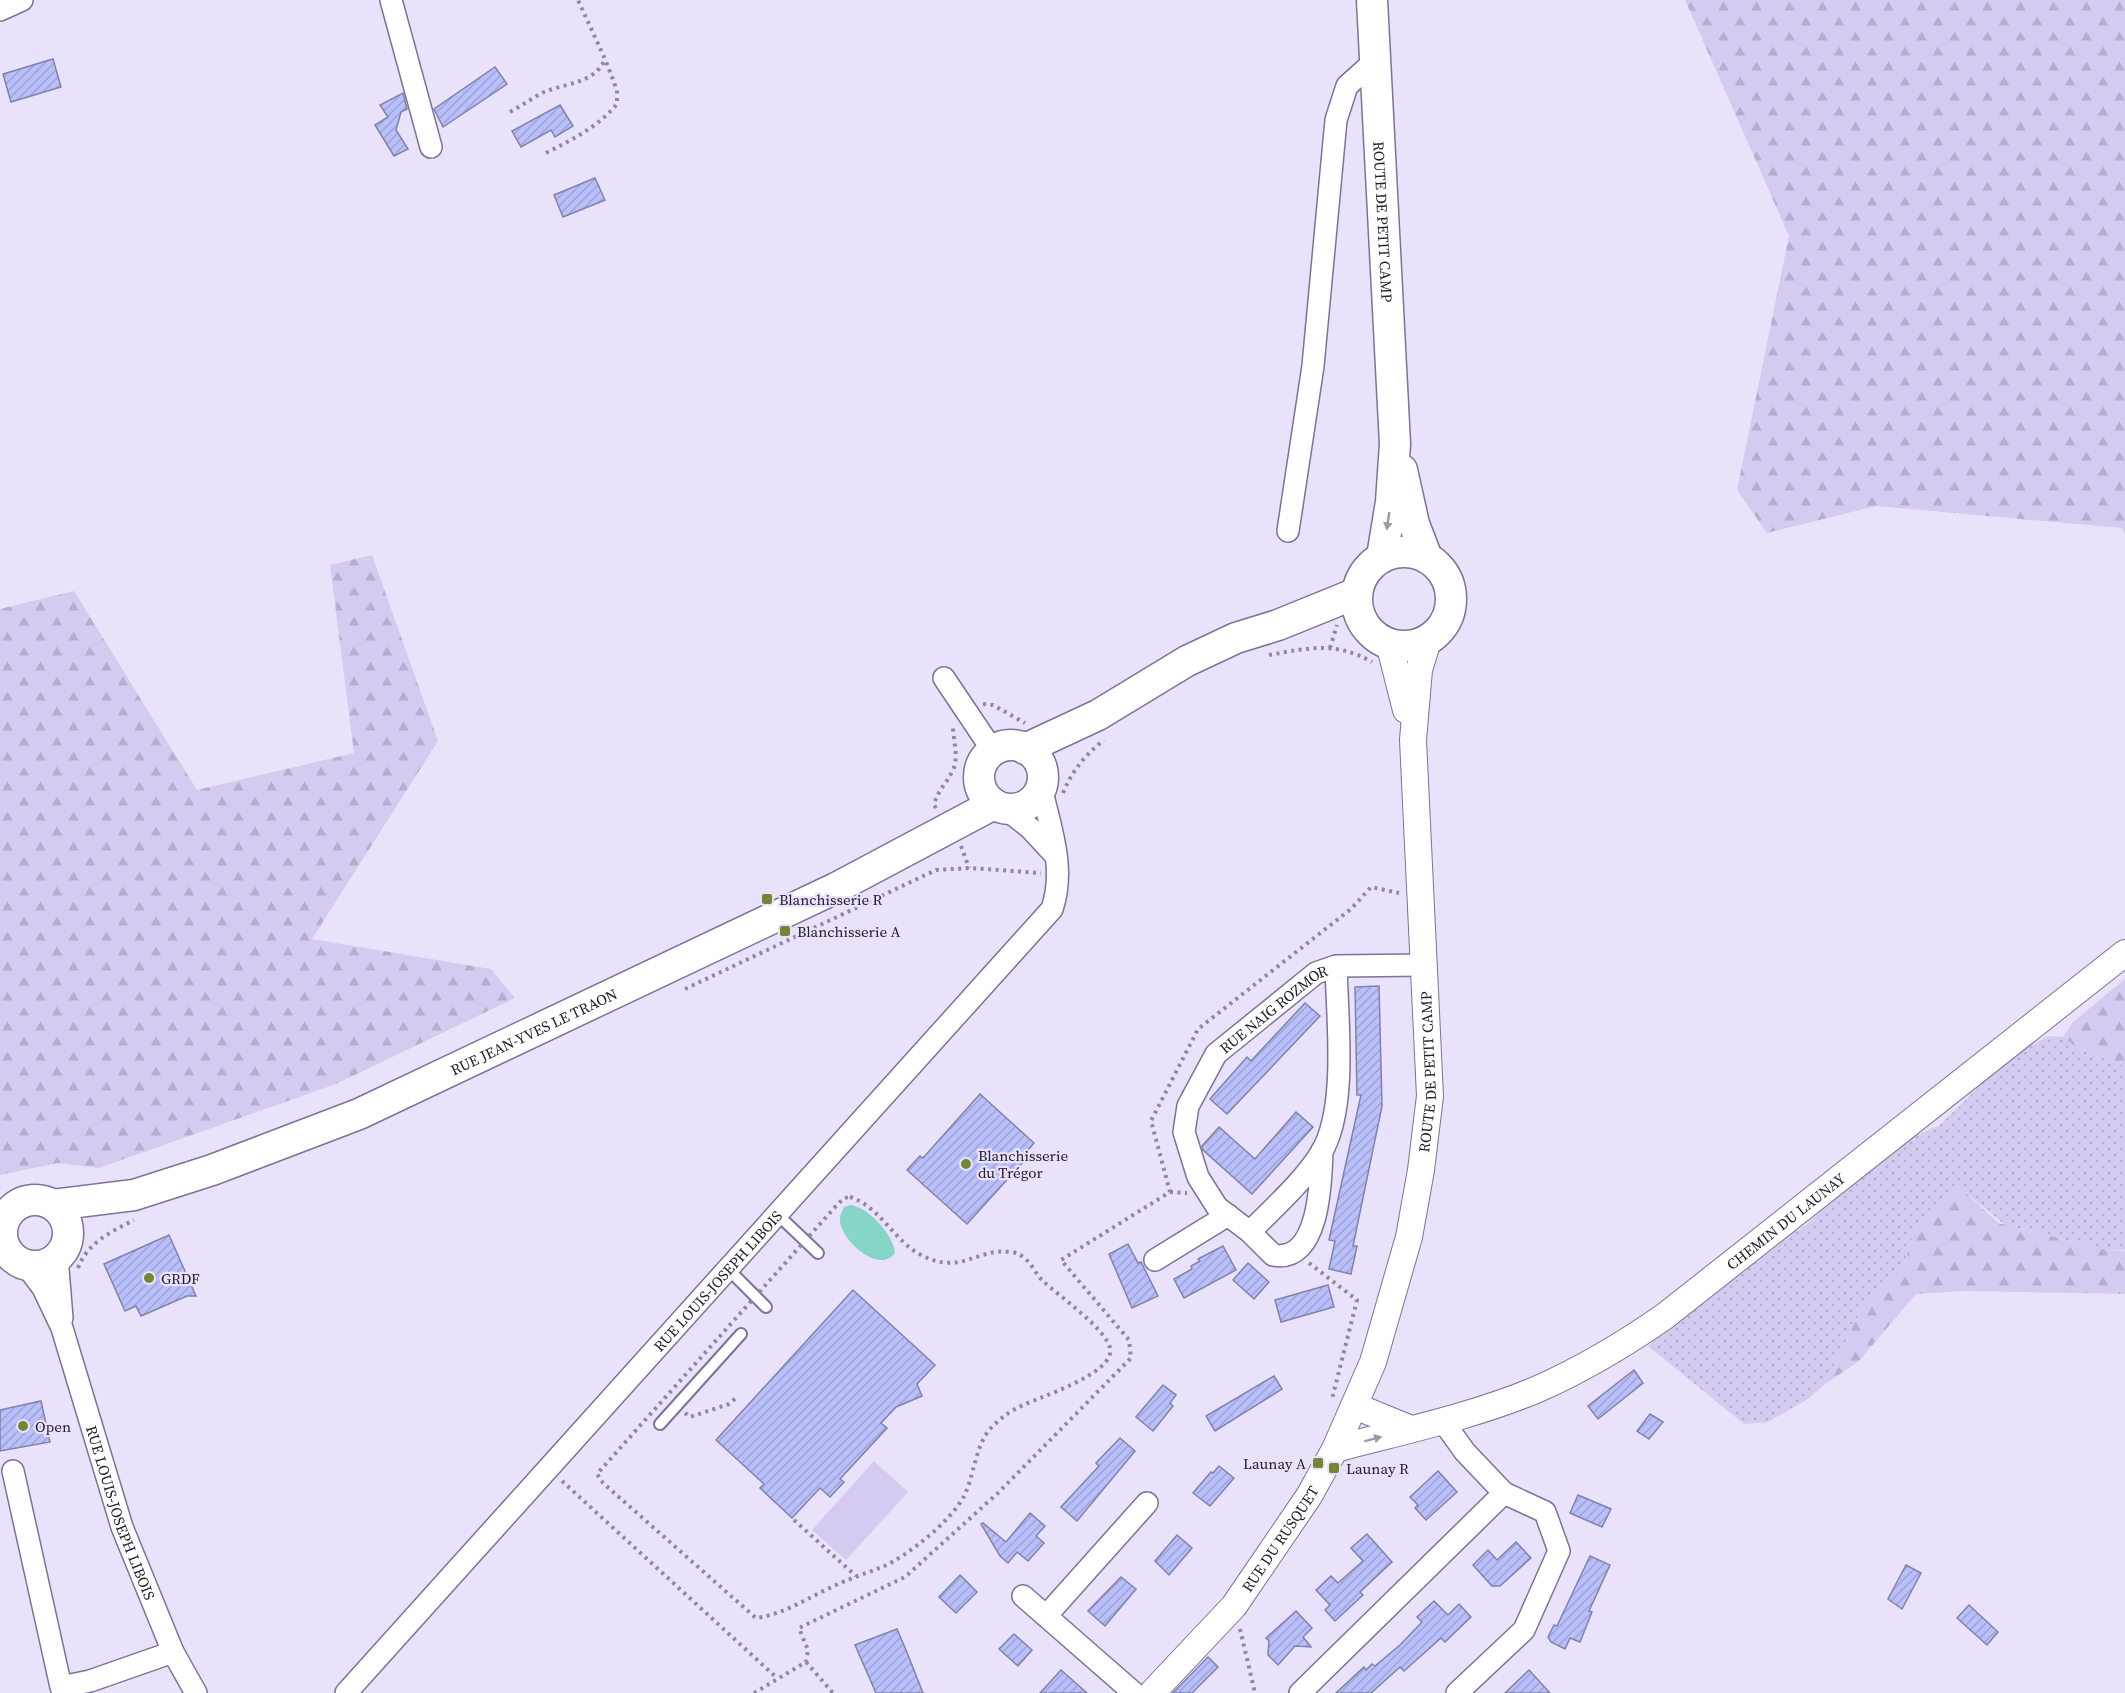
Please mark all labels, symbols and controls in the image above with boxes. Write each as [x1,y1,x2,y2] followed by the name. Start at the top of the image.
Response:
[1369,141,1398,303] street label: ROUTE DE PETIT CAMP
[1383,512,1393,531] one-way arrow
[779,889,883,910] place label: Blanchisserie R
[760,892,774,906] marker: Blanchisserie R
[797,921,901,942] place label: Blanchisserie A
[778,924,792,938] marker: Blanchisserie A
[1215,959,1330,1058] street label: RUE NAIG ROZMOR
[447,983,620,1080] street label: RUE JEAN-YVES LE TRAON
[1413,991,1441,1153] street label: ROUTE DE PETIT CAMP
[978,1145,1068,1183] place label: Blanchisserie du Trégor
[959,1157,973,1171] marker: Blanchisserie du Trégor
[1722,1167,1850,1274] street label: CHEMIN DU LAUNAY
[648,1205,787,1356] street label: RUE LOUIS-JOSEPH LIBOIS
[161,1268,200,1289] place label: GRDF
[142,1271,156,1285] marker: GRDF
[35,1416,71,1437] place label: Open
[16,1419,30,1433] marker: Open
[81,1423,161,1603] street label: RUE LOUIS-JOSEPH LIBOIS
[1364,1433,1382,1443] one-way arrow
[1243,1453,1306,1474] place label: Launay A
[1311,1456,1325,1470] marker: Launay A
[1346,1458,1409,1479] place label: Launay R
[1327,1461,1341,1475] marker: Launay R
[1236,1482,1323,1596] street label: RUE DU RUSQUET

